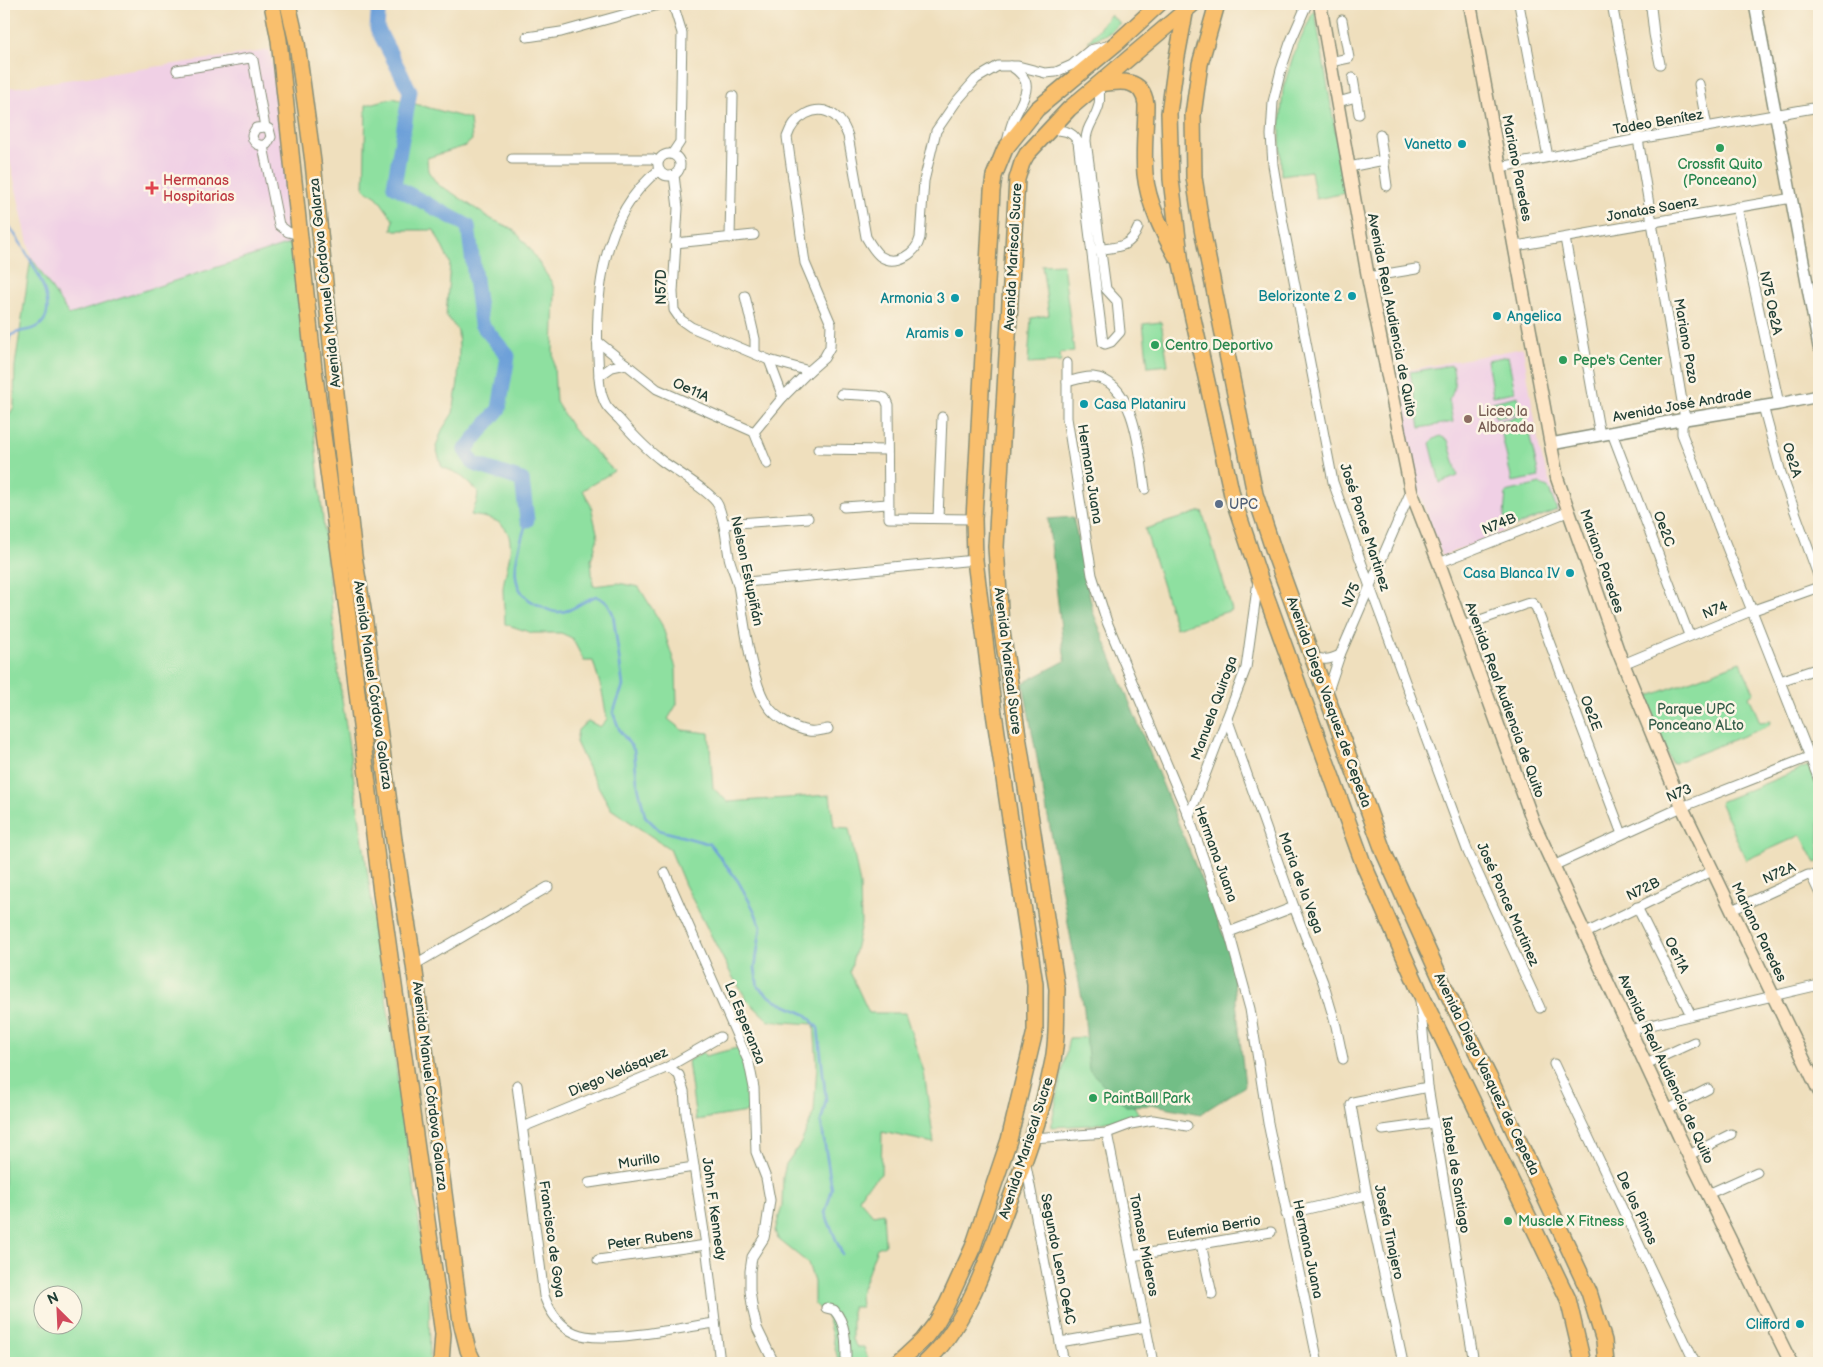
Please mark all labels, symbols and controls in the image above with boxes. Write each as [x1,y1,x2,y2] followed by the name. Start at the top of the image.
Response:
[1612,106,1705,138] street label: Tadeo Benítez
[1498,113,1536,223] street label: Mariano Paredes
[1404,136,1452,153] place label: Vanetto
[1456,138,1468,150] marker: Vanetto
[1714,142,1726,154] marker: Crossfit Quito (Ponceano)
[1677,156,1763,189] place label: Crossfit Quito (Ponceano)
[163,172,235,205] place label: Hermanas Hospitarias
[306,177,344,389] street label: Avenida Manuel Córdova Galarza
[145,181,159,195] marker: Hermanas Hospitarias
[1001,183,1025,331] street label: Avenida Mariscal Sucre
[1605,193,1699,225] street label: Jonatas Saenz
[1364,212,1420,418] street label: Avenida Real Audiencia de Quito
[653,269,670,305] street label: N57D
[1756,270,1786,337] street label: N75 Oe2A
[1258,288,1343,305] place label: Belorizonte 2
[880,290,945,307] place label: Armonia 3
[1346,290,1358,302] marker: Belorizonte 2
[949,292,961,304] marker: Armonia 3
[1670,297,1702,385] street label: Mariano Pozo
[1507,308,1562,325] place label: Angelica
[1491,310,1503,322] marker: Angelica
[906,325,949,342] place label: Aramis
[953,327,965,339] marker: Aramis
[1165,337,1273,354] place label: Centro Deportivo
[1149,339,1161,351] marker: Centro Deportivo
[1573,352,1663,369] place label: Pepe's Center
[1557,354,1569,366] marker: Pepe's Center
[670,374,712,406] street label: Oe11A
[1611,384,1753,426] street label: Avenida José Andrade
[1094,396,1186,413] place label: Casa Plataniru
[1078,398,1090,410] marker: Casa Plataniru
[1478,403,1534,436] place label: Liceo la Alborada
[1462,413,1474,425] marker: Liceo la Alborada
[1074,423,1106,525] street label: Hermana Juana
[1779,440,1805,480] street label: Oe2A
[1336,461,1394,593] street label: José Ponce Martinez
[1229,496,1258,513] place label: UPC
[1213,498,1225,510] marker: UPC
[1576,507,1628,615] street label: Mariano Paredes
[1479,509,1519,539] street label: N74B
[1649,509,1679,549] street label: Oe2C
[727,515,767,628] street label: Nelson Estupiñán
[1463,565,1560,582] place label: Casa Blanca IV
[1564,567,1576,579] marker: Casa Blanca IV
[350,579,396,791] street label: Avenida Manuel Córdova Galarza
[1338,580,1364,610] street label: N75
[991,587,1025,735] street label: Avenida Mariscal Sucre
[1283,594,1375,810] street label: Avenida Diego Vasquez de Cepeda
[1700,597,1731,623] street label: N74
[1462,600,1548,800] street label: Avenida Real Audiencia de Quito
[1187,654,1241,762] street label: Manuela Quiroga
[1577,693,1605,733] street label: Oe2E
[1648,701,1744,734] park label: Parque UPC Ponceano ALto
[1664,780,1694,806] street label: N73
[1191,804,1241,904] street label: Hermana Juana
[1275,830,1327,936] street label: Maria de la Vega
[1473,840,1543,969] street label: José Ponce Martinez
[1760,858,1798,888] street label: N72A
[1623,873,1663,904] street label: N72B
[1728,880,1790,984] street label: Mariano Paredes
[1661,934,1693,976] street label: Oe11A
[1430,970,1544,1178] street label: Avenida Diego Vasquez de Cepeda
[1615,972,1717,1166] street label: Avenida Real Audiencia de Quito
[721,979,769,1067] street label: La Esperanza
[409,980,451,1192] street label: Avenida Manuel Córdova Galarza
[566,1043,670,1101] street label: Diego Velásquez
[995,1075,1057,1221] street label: Avenida Mariscal Sucre
[1103,1090,1190,1107] place label: PaintBall Park
[1087,1092,1099,1104] marker: PaintBall Park
[1438,1115,1474,1235] street label: Isabel de Santiago
[617,1149,661,1173] street label: Murillo
[698,1156,730,1262] street label: John F. Kennedy
[1613,1169,1661,1247] street label: De los Pinos
[535,1179,569,1299] street label: Francisco de Goya
[1371,1183,1407,1281] street label: Josefa Tinajero
[1037,1192,1079,1326] street label: Segundo Leon Oe4C
[1126,1192,1162,1298] street label: Tomasa Mideros
[1289,1198,1327,1300] street label: Hermana Juana
[1166,1211,1262,1245] street label: Eufemia Berrio
[1518,1213,1624,1230] place label: Muscle X Fitness
[1502,1215,1514,1227] marker: Muscle X Fitness
[606,1225,694,1253] street label: Peter Rubens
[32,1284,82,1334] north arrow
[45,1289,61,1308] text: N
[1746,1316,1790,1333] place label: Clifford
[1794,1318,1806,1330] marker: Clifford

